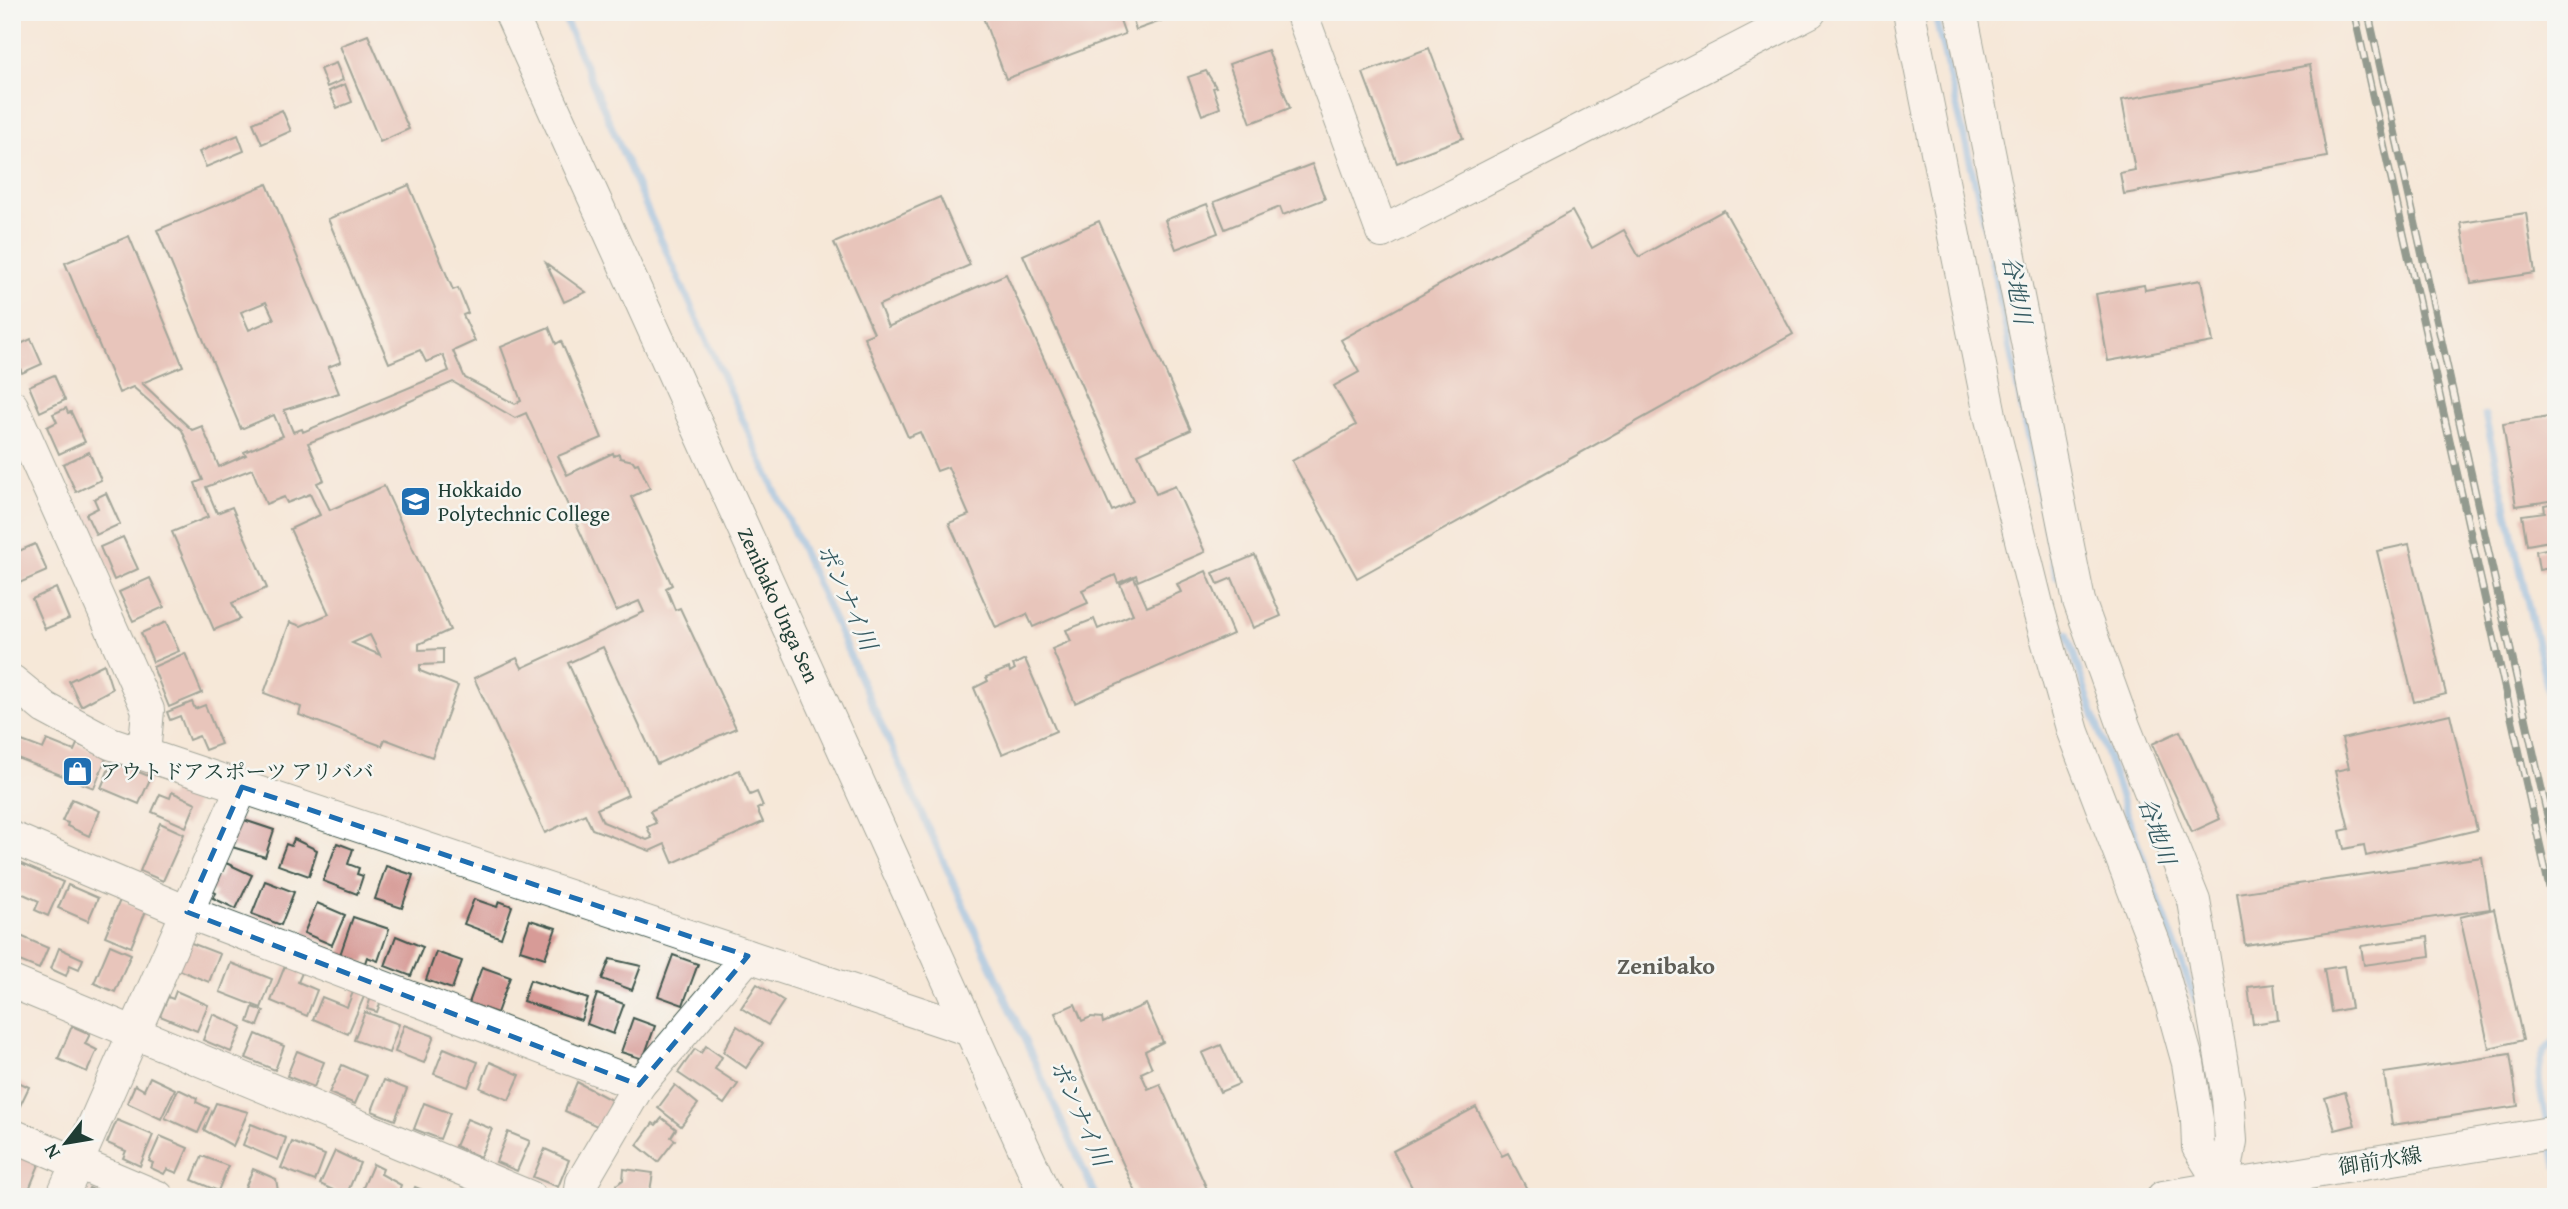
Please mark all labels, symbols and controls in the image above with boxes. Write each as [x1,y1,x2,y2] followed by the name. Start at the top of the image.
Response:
[1995,253,2041,330] water label: 谷地川
[438,474,610,529] place label: Hokkaido Polytechnic College
[398,485,432,519] school or university icon: Hokkaido Polytechnic College
[730,522,828,688] street label: Zenibako Unga Sen
[809,538,887,658] water label: ポンナイ川
[60,755,94,789] shop icon: アウトドアスポーツ アリババ
[100,756,374,787] place label: アウトドアスポーツ アリババ
[2131,793,2185,872] water label: 谷地川
[1617,948,1715,983] district label: Zenibako
[1042,1054,1120,1174] water label: ポンナイ川
[32,1108,102,1178] north arrow
[36,1139,67,1164] text: N
[2336,1139,2424,1182] street label: 御前水線

